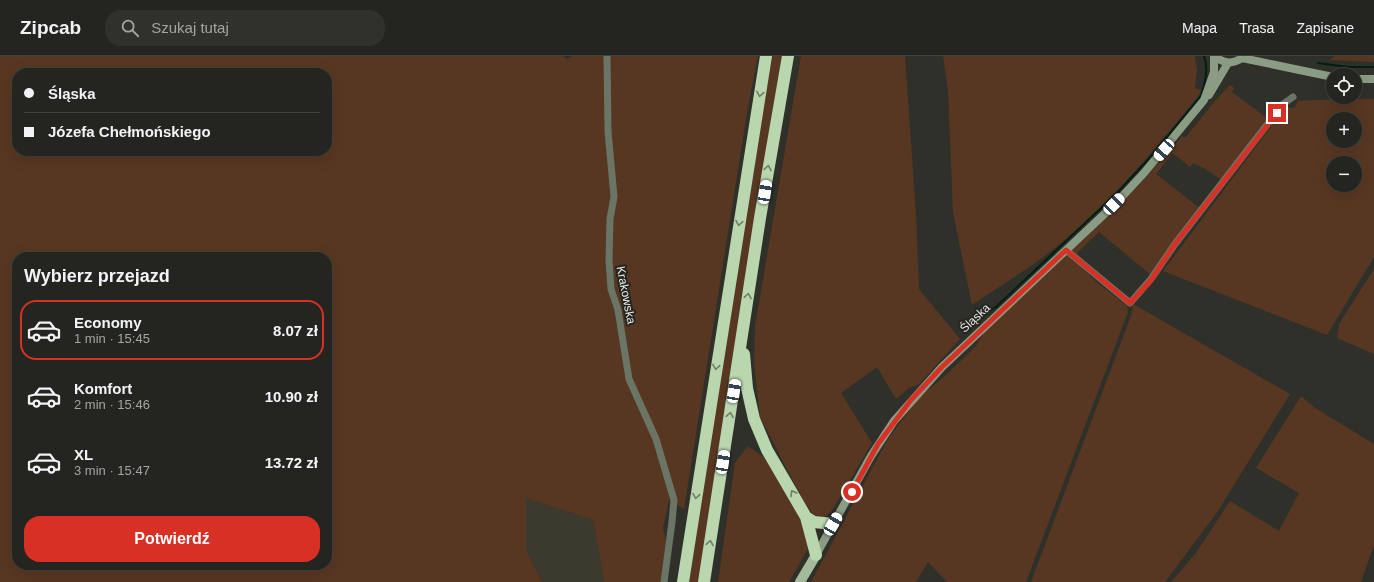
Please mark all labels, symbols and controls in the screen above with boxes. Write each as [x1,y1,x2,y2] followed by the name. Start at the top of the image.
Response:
[105,10,385,46] search box
[20,17,81,38] text: Zipcab
[119,17,141,39] icon: search
[151,19,229,36] text: Szukaj tutaj
[1182,20,1217,36] text: Mapa
[1239,20,1274,36] text: Trasa
[1296,20,1354,36] text: Zapisane
[1326,68,1362,192] map controls
[1326,68,1362,104] button: locate
[48,85,96,102] text: Śląska
[756,91,764,97] one-way arrow
[1268,104,1286,122] route end
[1326,112,1362,148] button: +
[48,123,211,140] text: Józefa Chełmońskiego
[1152,137,1176,163] car
[1326,156,1362,192] button: −
[764,165,772,171] one-way arrow
[757,179,773,205] car
[1101,191,1127,217] car
[735,220,744,226] one-way arrow
[614,265,639,325] street label: Krakowska
[24,266,170,286] text: Wybierz przejazd
[744,293,752,299] one-way arrow
[956,300,993,335] street label: Śląska
[26,312,62,348] icon: car
[74,314,142,331] text: Economy
[273,322,318,339] text: 8.07 zł
[74,331,150,346] text: 1 min · 15:45
[712,364,721,370] one-way arrow
[26,378,62,414] icon: car
[726,378,742,404] car
[74,380,132,397] text: Komfort
[265,388,318,405] text: 10.90 zł
[74,397,150,412] text: 2 min · 15:46
[725,412,734,418] one-way arrow
[26,444,62,480] icon: car
[74,446,93,463] text: XL
[715,449,731,475] car
[265,454,318,471] text: 13.72 zł
[74,463,150,478] text: 3 min · 15:47
[843,483,861,501] route start
[790,490,797,497] one-way arrow
[692,492,701,499] one-way arrow
[822,511,844,537] car
[24,516,320,562] button: Potwierdź
[705,540,714,547] one-way arrow

